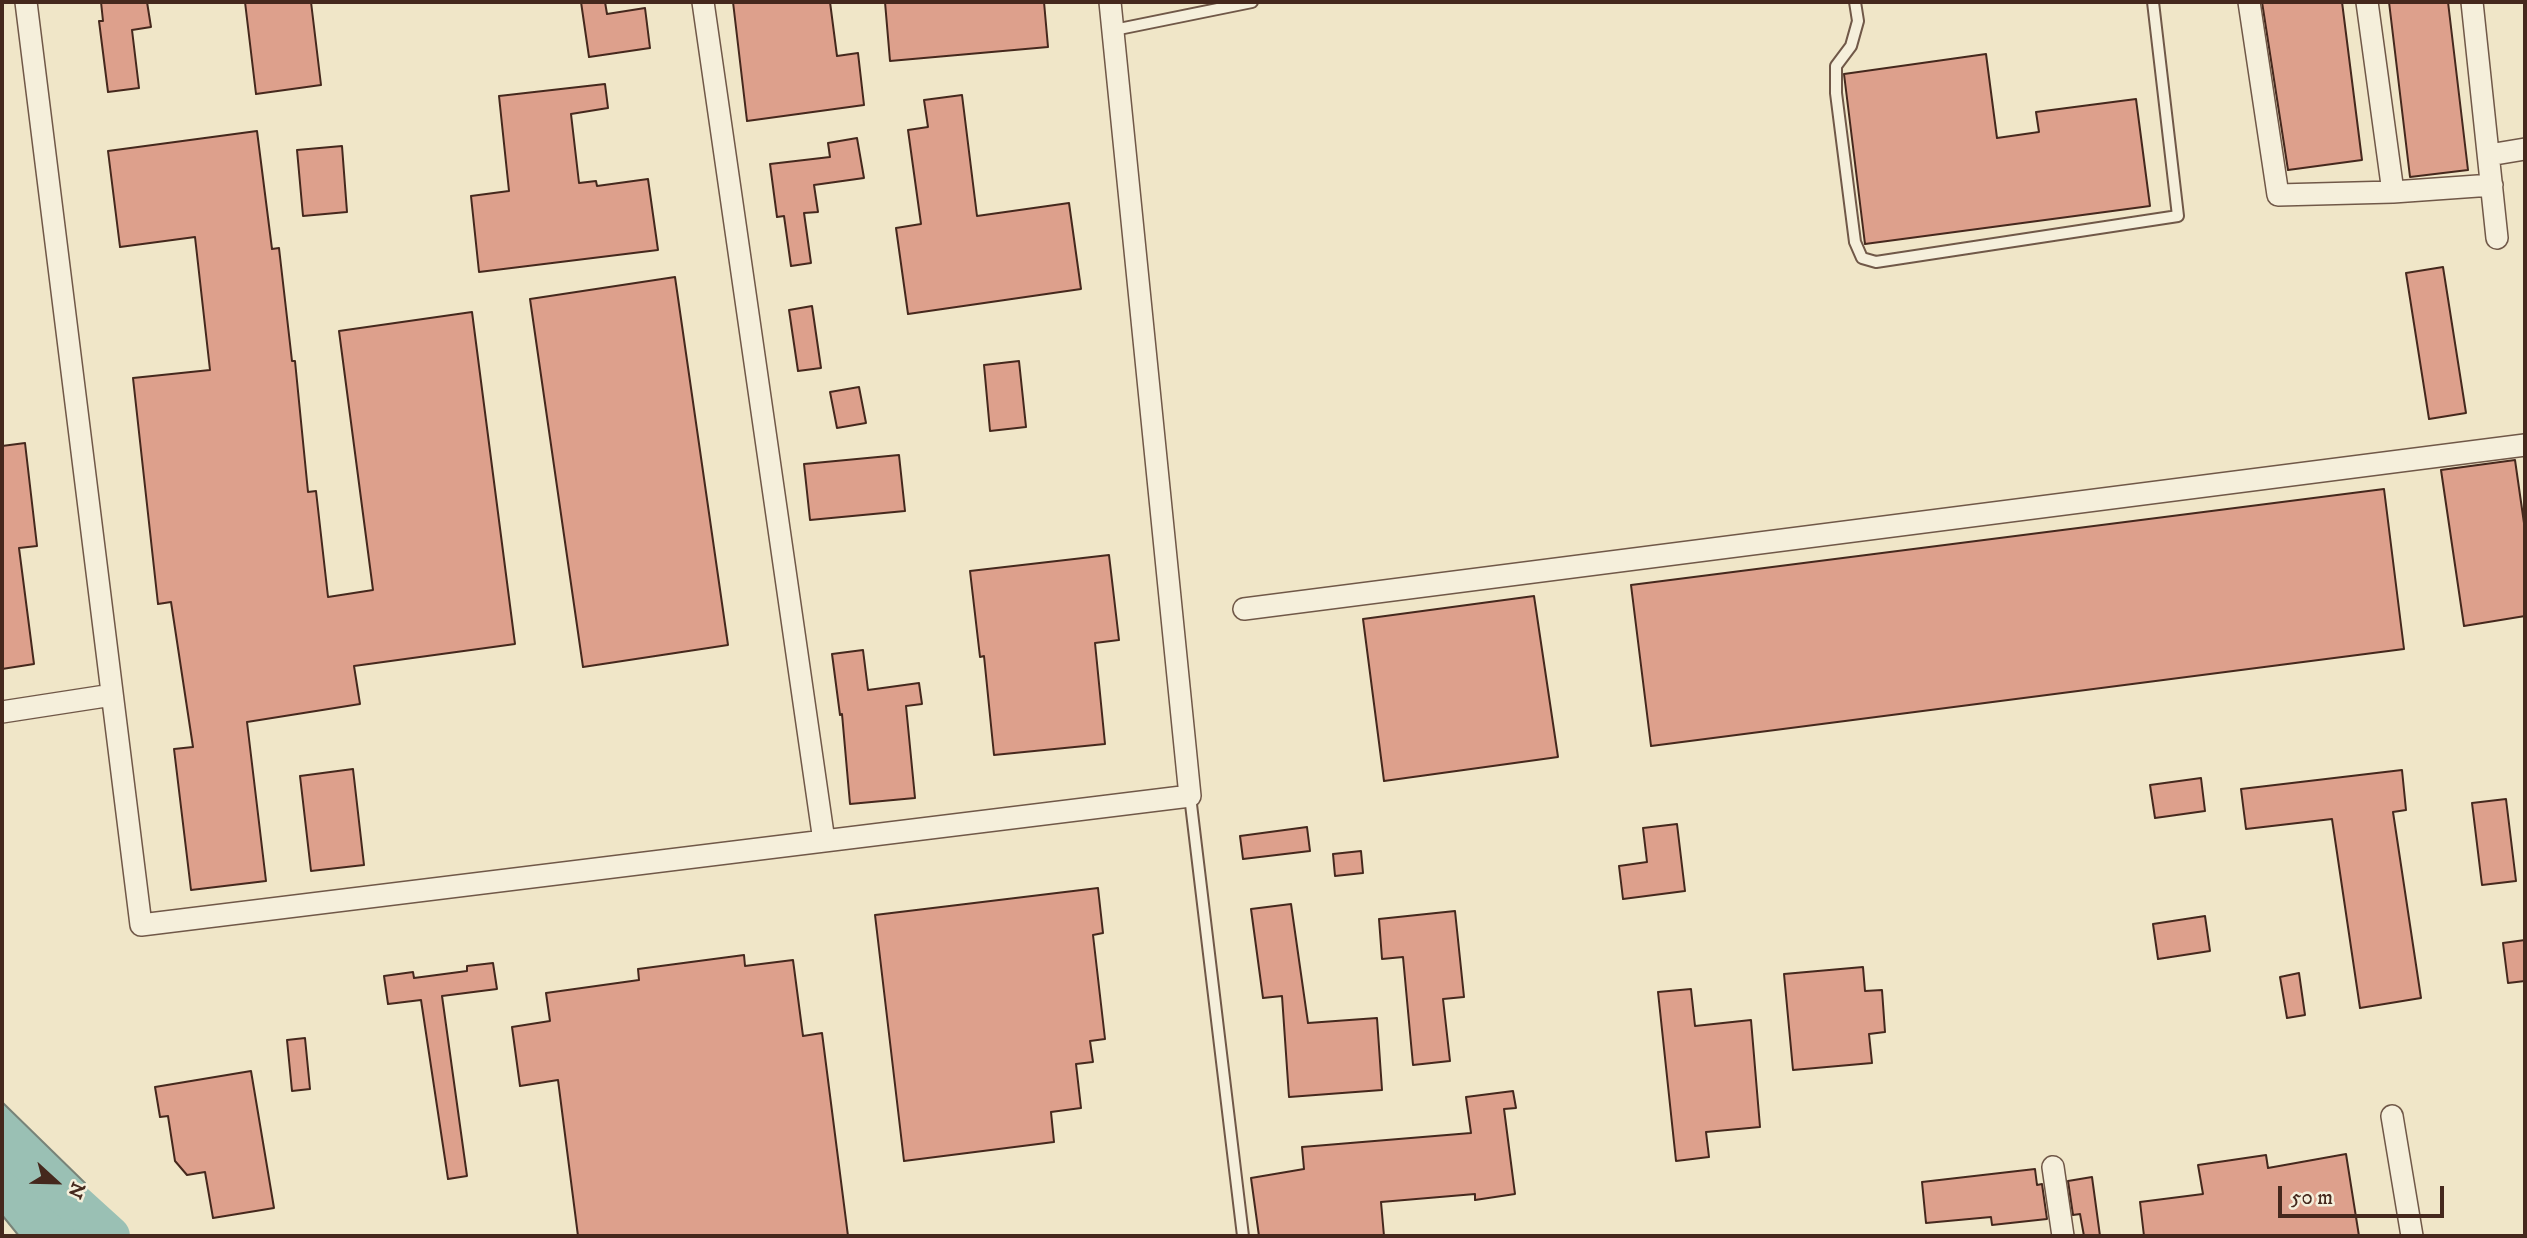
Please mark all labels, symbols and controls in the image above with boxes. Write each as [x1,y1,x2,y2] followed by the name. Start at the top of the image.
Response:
[21,1147,91,1217] north arrow
[2282,1172,2448,1216] scale bar
[62,1179,90,1202] text: N
[2291,1185,2333,1211] text: 50 m

